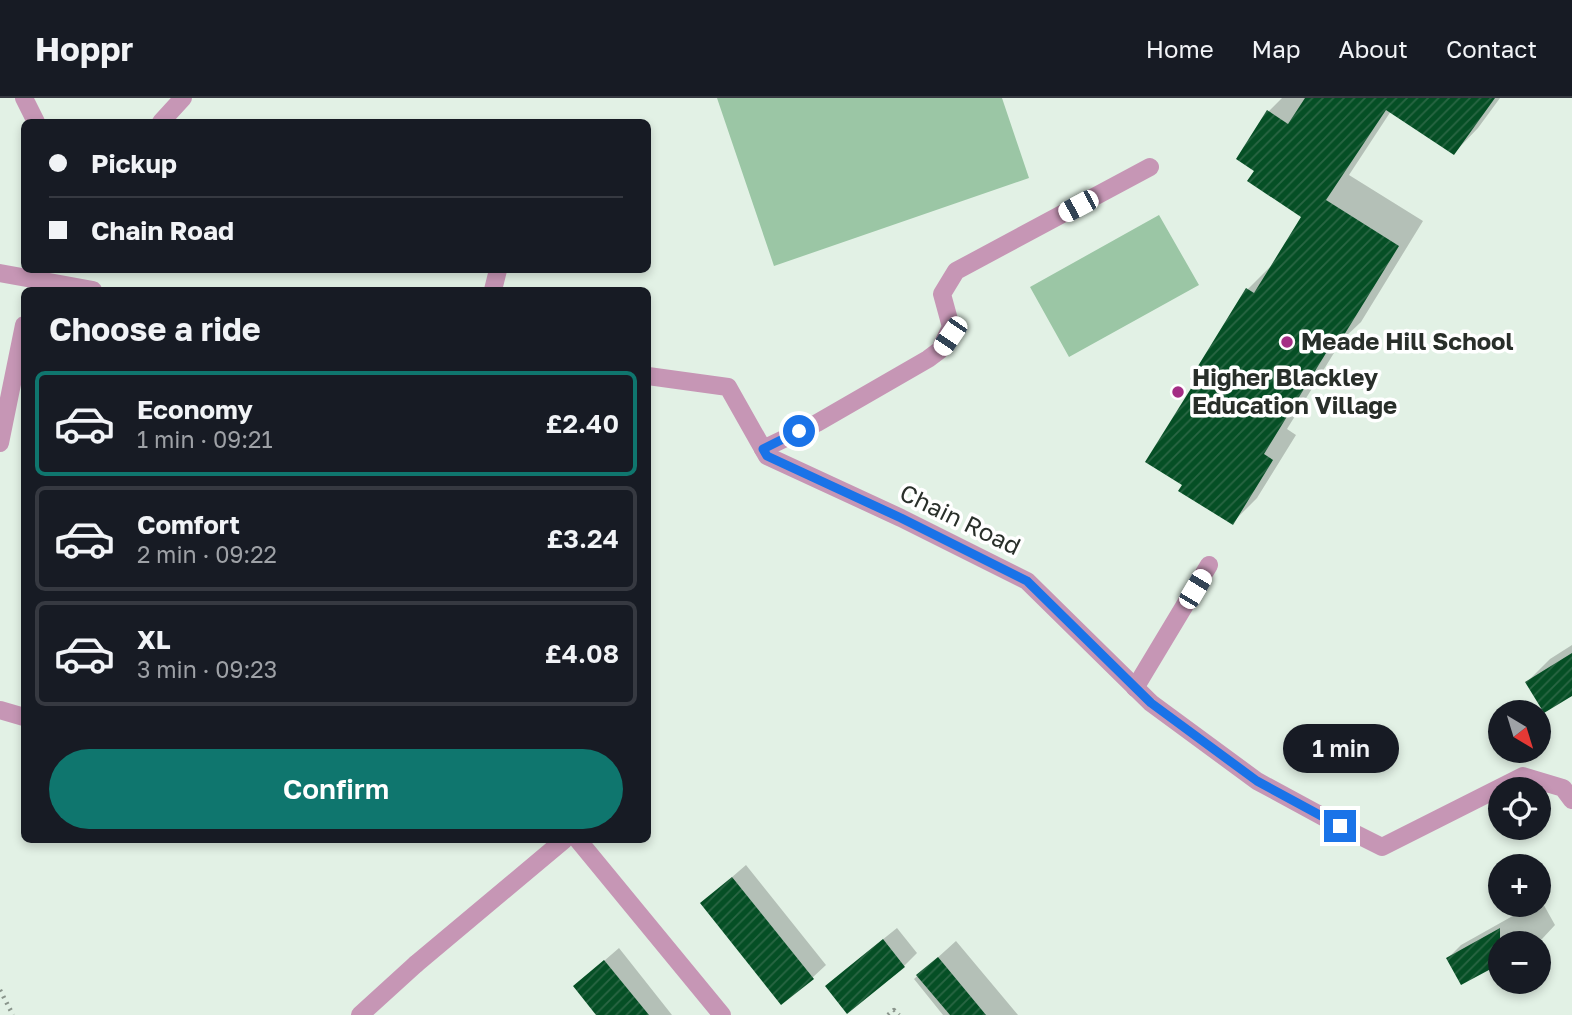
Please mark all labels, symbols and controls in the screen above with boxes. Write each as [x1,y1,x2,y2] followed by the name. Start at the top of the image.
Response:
[35,29,133,68] text: Hoppr
[1146,34,1214,63] text: Home
[1252,34,1301,63] text: Map
[1339,34,1408,63] text: About
[1446,34,1537,63] text: Contact
[91,148,177,179] text: Pickup
[1055,187,1102,225] car
[91,215,234,246] text: Chain Road
[49,310,261,348] text: Choose a ride
[930,313,971,359] car
[1301,326,1514,355] place label: Meade Hill School
[1279,334,1295,350] marker: Meade Hill School
[1192,362,1397,419] place label: Higher Blackley Education Village
[1170,384,1186,400] marker: Higher Blackley Education Village
[53,392,116,455] icon: car
[137,394,253,425] text: Economy
[546,408,619,439] text: £2.40
[783,415,815,447] route start
[137,425,273,453] text: 1 min · 09:21
[896,477,1026,560] street label: Chain Road
[53,507,116,570] icon: car
[137,509,240,540] text: Comfort
[546,523,619,554] text: £3.24
[137,540,277,568] text: 2 min · 09:22
[1176,566,1215,612] car
[53,622,116,685] icon: car
[137,624,171,655] text: XL
[545,638,619,669] text: £4.08
[137,655,277,683] text: 3 min · 09:23
[1488,700,1550,763] north arrow
[1488,700,1551,994] map controls
[1282,724,1398,774] callout: 1 min
[1312,734,1370,762] text: 1 min
[49,749,623,829] button: Confirm
[1488,777,1551,840] button: locate
[1324,810,1356,842] route end
[1488,854,1551,917] button: +
[1488,931,1551,994] button: −

